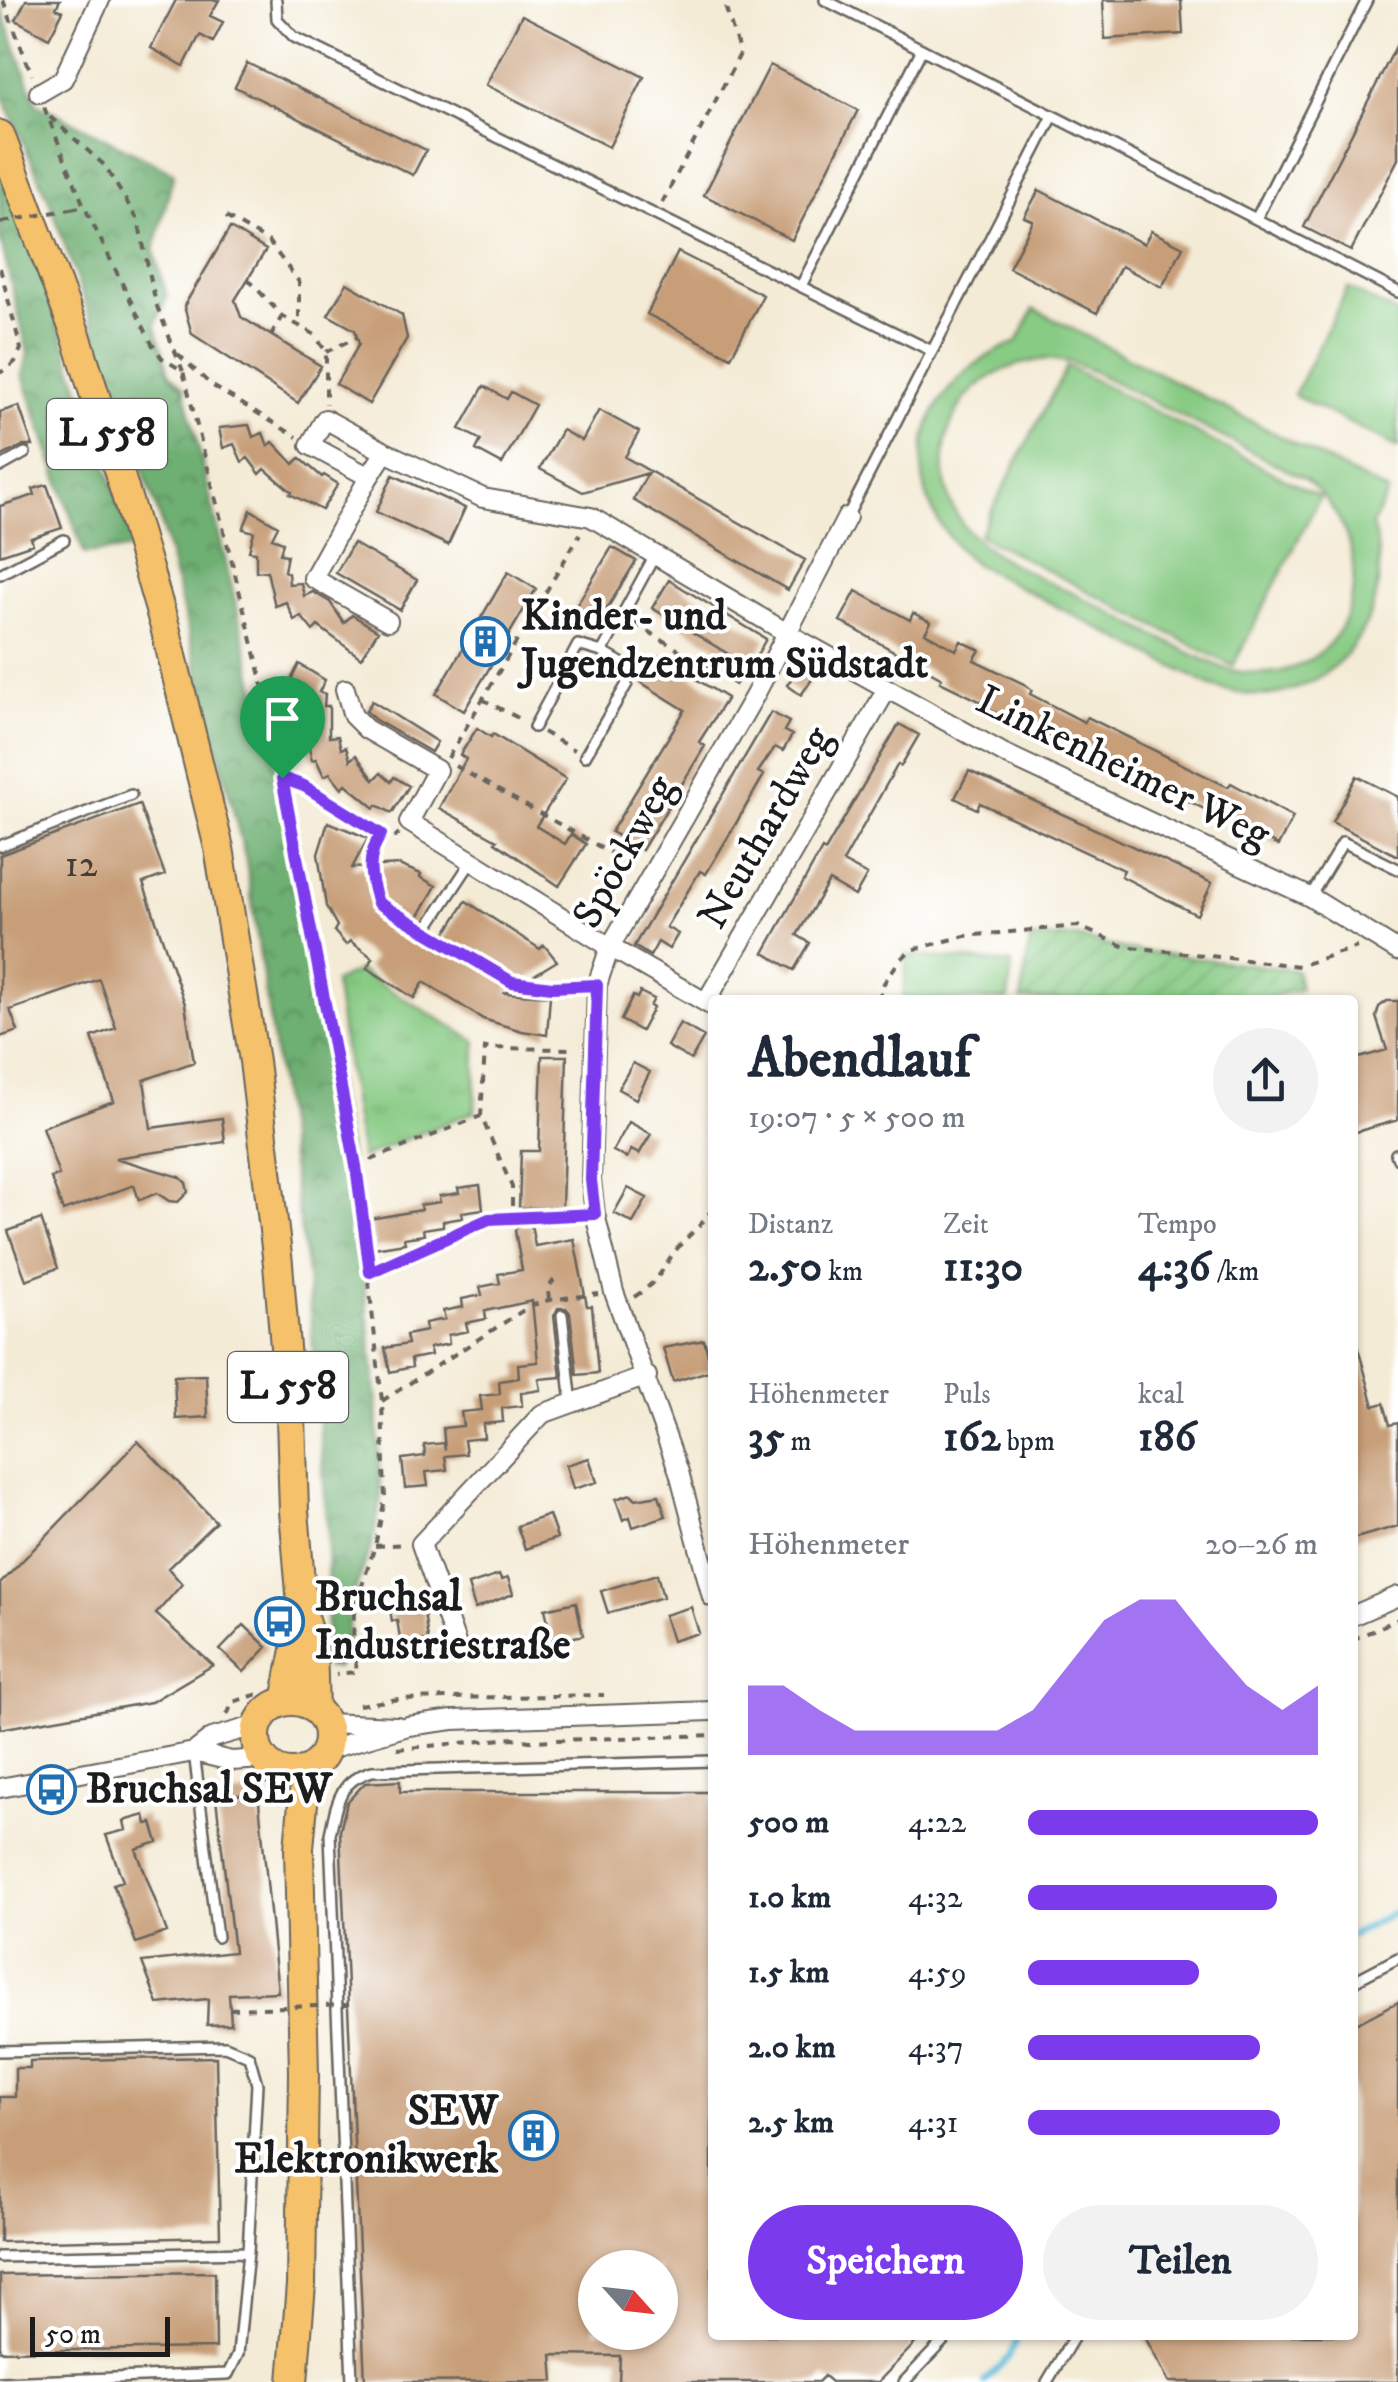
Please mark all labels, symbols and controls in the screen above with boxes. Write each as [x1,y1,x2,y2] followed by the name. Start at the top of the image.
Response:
[47,399,167,469] road number: L 558
[517,591,929,691] place label: Kinder- und Jugendzentrum Südstadt
[460,615,512,667] building icon: Kinder- und Jugendzentrum Südstadt
[967,674,1279,862] street label: Linkenheimer Weg
[240,676,325,779] pin
[255,691,310,746] icon: arrive
[687,717,845,939] street label: Neuthardweg
[562,766,689,938] street label: Spöckweg
[65,841,98,889] house number: 12
[748,1026,972,1095] text: Abendlauf
[1213,1028,1318,1133] button: share
[748,1098,966,1138] text: 19:07 · 5 × 500 m
[748,1207,833,1242] text: Distanz
[943,1207,989,1242] text: Zeit
[1138,1207,1217,1242] text: Tempo
[748,1242,822,1294] text: 2.50
[943,1242,1023,1294] text: 11:30
[1138,1242,1211,1294] text: 4:36
[822,1254,863,1289] text: km
[1211,1254,1259,1289] text: /km
[228,1352,348,1422] road number: L 558
[748,1377,889,1412] text: Höhenmeter
[943,1377,991,1412] text: Puls
[1138,1377,1184,1412] text: kcal
[748,1412,785,1464] text: 35
[943,1412,1001,1464] text: 162
[1138,1412,1196,1464] text: 186
[785,1424,812,1459] text: m
[1001,1424,1055,1459] text: bpm
[748,1525,909,1565] text: Höhenmeter
[1205,1525,1318,1565] text: 20–26 m
[315,1572,570,1672] place label: Bruchsal Industriestraße
[254,1596,306,1648] bus stop icon: Bruchsal Industriestraße
[25,1764,77,1816] bus stop icon: Bruchsal SEW
[86,1764,334,1816] place label: Bruchsal SEW
[748,1803,829,1843] text: 500 m
[908,1803,966,1843] text: 4:22
[748,1878,831,1918] text: 1.0 km
[908,1878,962,1918] text: 4:32
[748,1953,830,1993] text: 1.5 km
[908,1953,967,1993] text: 4:59
[748,2028,836,2068] text: 2.0 km
[908,2028,964,2068] text: 4:37
[234,2086,500,2186] place label: SEW Elektronikwerk
[748,2103,834,2143] text: 2.5 km
[908,2103,958,2143] text: 4:31
[507,2110,559,2162] building icon: SEW Elektronikwerk
[748,2205,1023,2320] button: Speichern
[1043,2205,1318,2320] button: Teilen
[578,2250,678,2350] north arrow
[578,2250,678,2350] map controls
[30,2312,170,2356] scale bar
[45,2317,101,2352] text: 50 m

